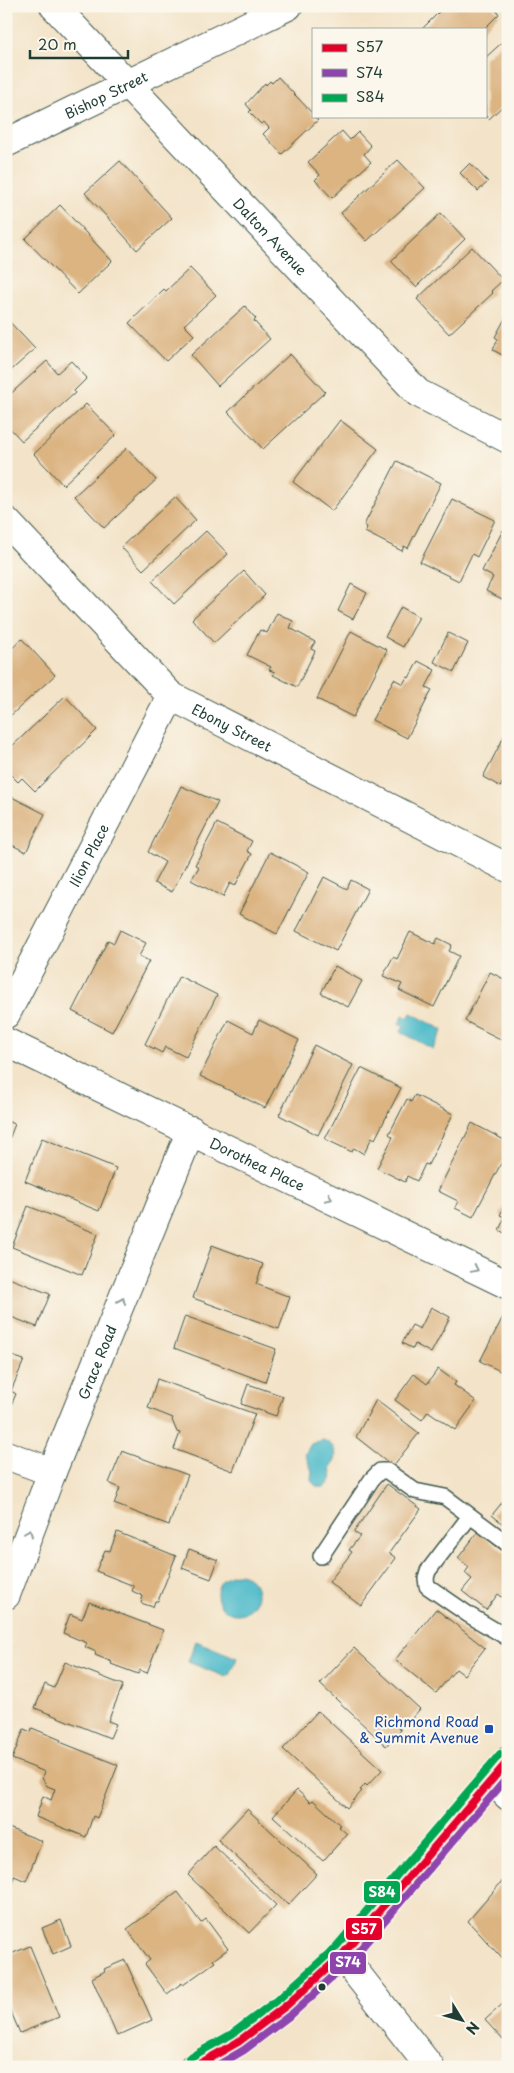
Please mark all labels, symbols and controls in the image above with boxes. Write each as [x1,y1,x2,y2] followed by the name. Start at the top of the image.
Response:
[30,28,128,60] scale bar
[312,28,486,118] legend
[38,32,77,55] text: 20 m
[356,34,384,57] text: S57
[356,60,383,83] text: S74
[61,65,151,124] street label: Bishop Street
[356,84,385,107] text: S84
[229,193,312,280] street label: Dalton Avenue
[188,698,276,756] street label: Ebony Street
[63,820,114,890] street label: Ilion Place
[206,1132,308,1196] street label: Dorothea Place
[324,1192,333,1202] one-way arrow
[470,1263,479,1273] one-way arrow
[116,1297,126,1306] one-way arrow
[72,1322,121,1402] street label: Grace Road
[23,1529,34,1538] one-way arrow
[359,1711,479,1748] place label: Richmond Road & Summit Avenue
[483,1723,495,1735] marker: Richmond Road & Summit Avenue
[363,1880,401,1904] line badge: S84
[368,1881,396,1902] text: S84
[345,1917,383,1941] line badge: S57
[351,1918,377,1939] text: S57
[329,1951,367,1975] line badge: S74
[335,1951,361,1972] text: S74
[317,1982,327,1992] unlabelled marker
[436,1996,486,2046] north arrow
[461,2017,485,2039] text: N

